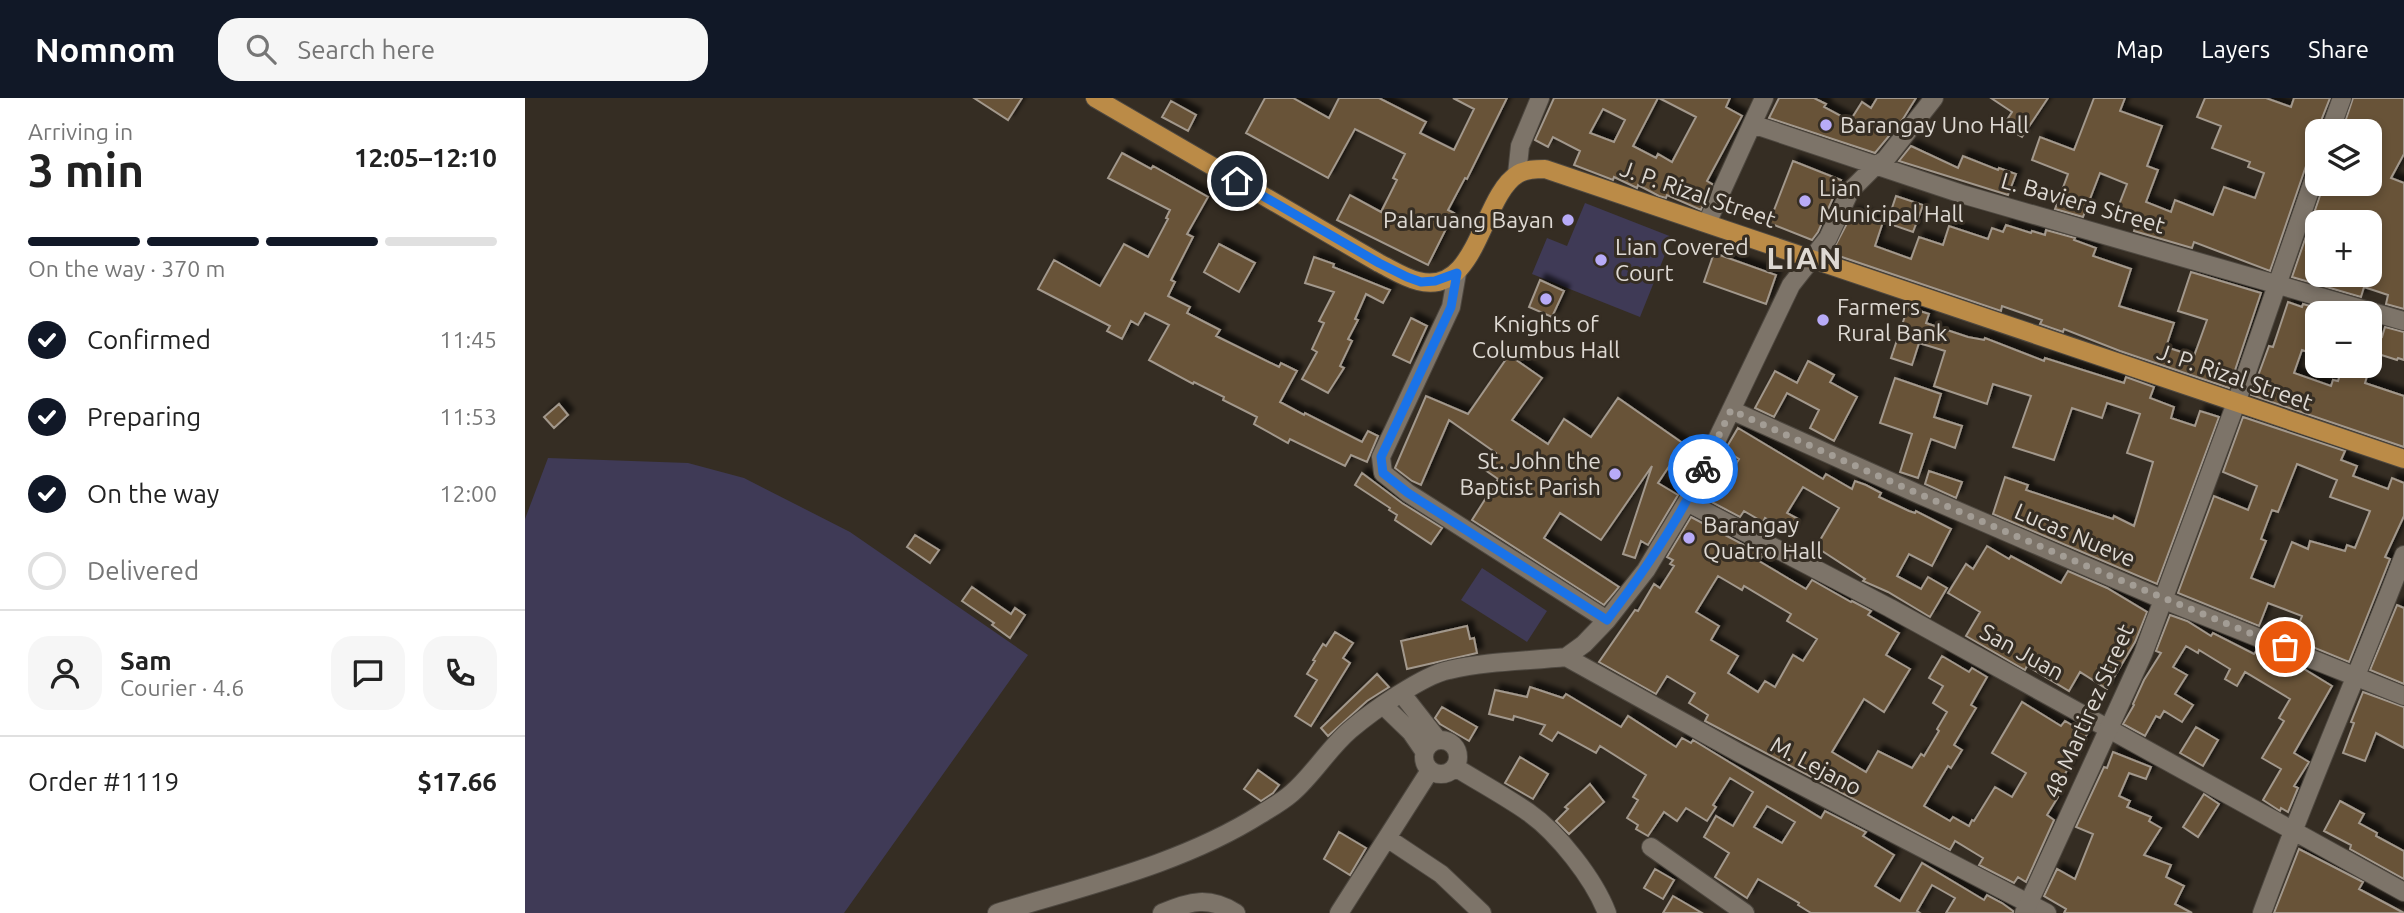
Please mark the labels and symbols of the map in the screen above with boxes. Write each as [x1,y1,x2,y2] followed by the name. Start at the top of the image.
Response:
[1840,112,2029,137] place label: Barangay Uno Hall
[1818,117,1834,133] marker: Barangay Uno Hall
[1207,151,1267,211] pin
[1617,155,1779,232] street label: J. P. Rizal Street
[1998,167,2168,238] street label: L. Baviera Street
[1819,175,1964,226] place label: Lian Municipal Hall
[1797,193,1813,209] marker: Lian Municipal Hall
[1383,207,1554,232] place label: Palaruang Bayan
[1560,212,1576,228] marker: Palaruang Bayan
[1615,234,1749,285] place label: Lian Covered Court
[1767,241,1844,275] district label: LIAN
[1593,252,1609,268] marker: Lian Covered Court
[1538,291,1554,307] marker: Knights of Columbus Hall
[1837,294,1948,345] place label: Farmers Rural Bank
[1472,311,1620,362] place label: Knights of Columbus Hall
[1815,312,1831,328] marker: Farmers Rural Bank
[2154,338,2316,415] street label: J. P. Rizal Street
[1668,434,1738,504] courier
[1459,448,1601,499] place label: St. John the Baptist Parish
[1607,466,1623,482] marker: St. John the Baptist Parish
[2011,498,2139,571] street label: Lucas Nueve
[1703,512,1822,563] place label: Barangay Quatro Hall
[1681,530,1697,546] marker: Barangay Quatro Hall
[2255,617,2315,677] pin
[1976,618,2068,685] street label: San Juan
[2039,620,2138,802] street label: 48 Martirez Street
[1767,731,1866,800] street label: M. Lejano

